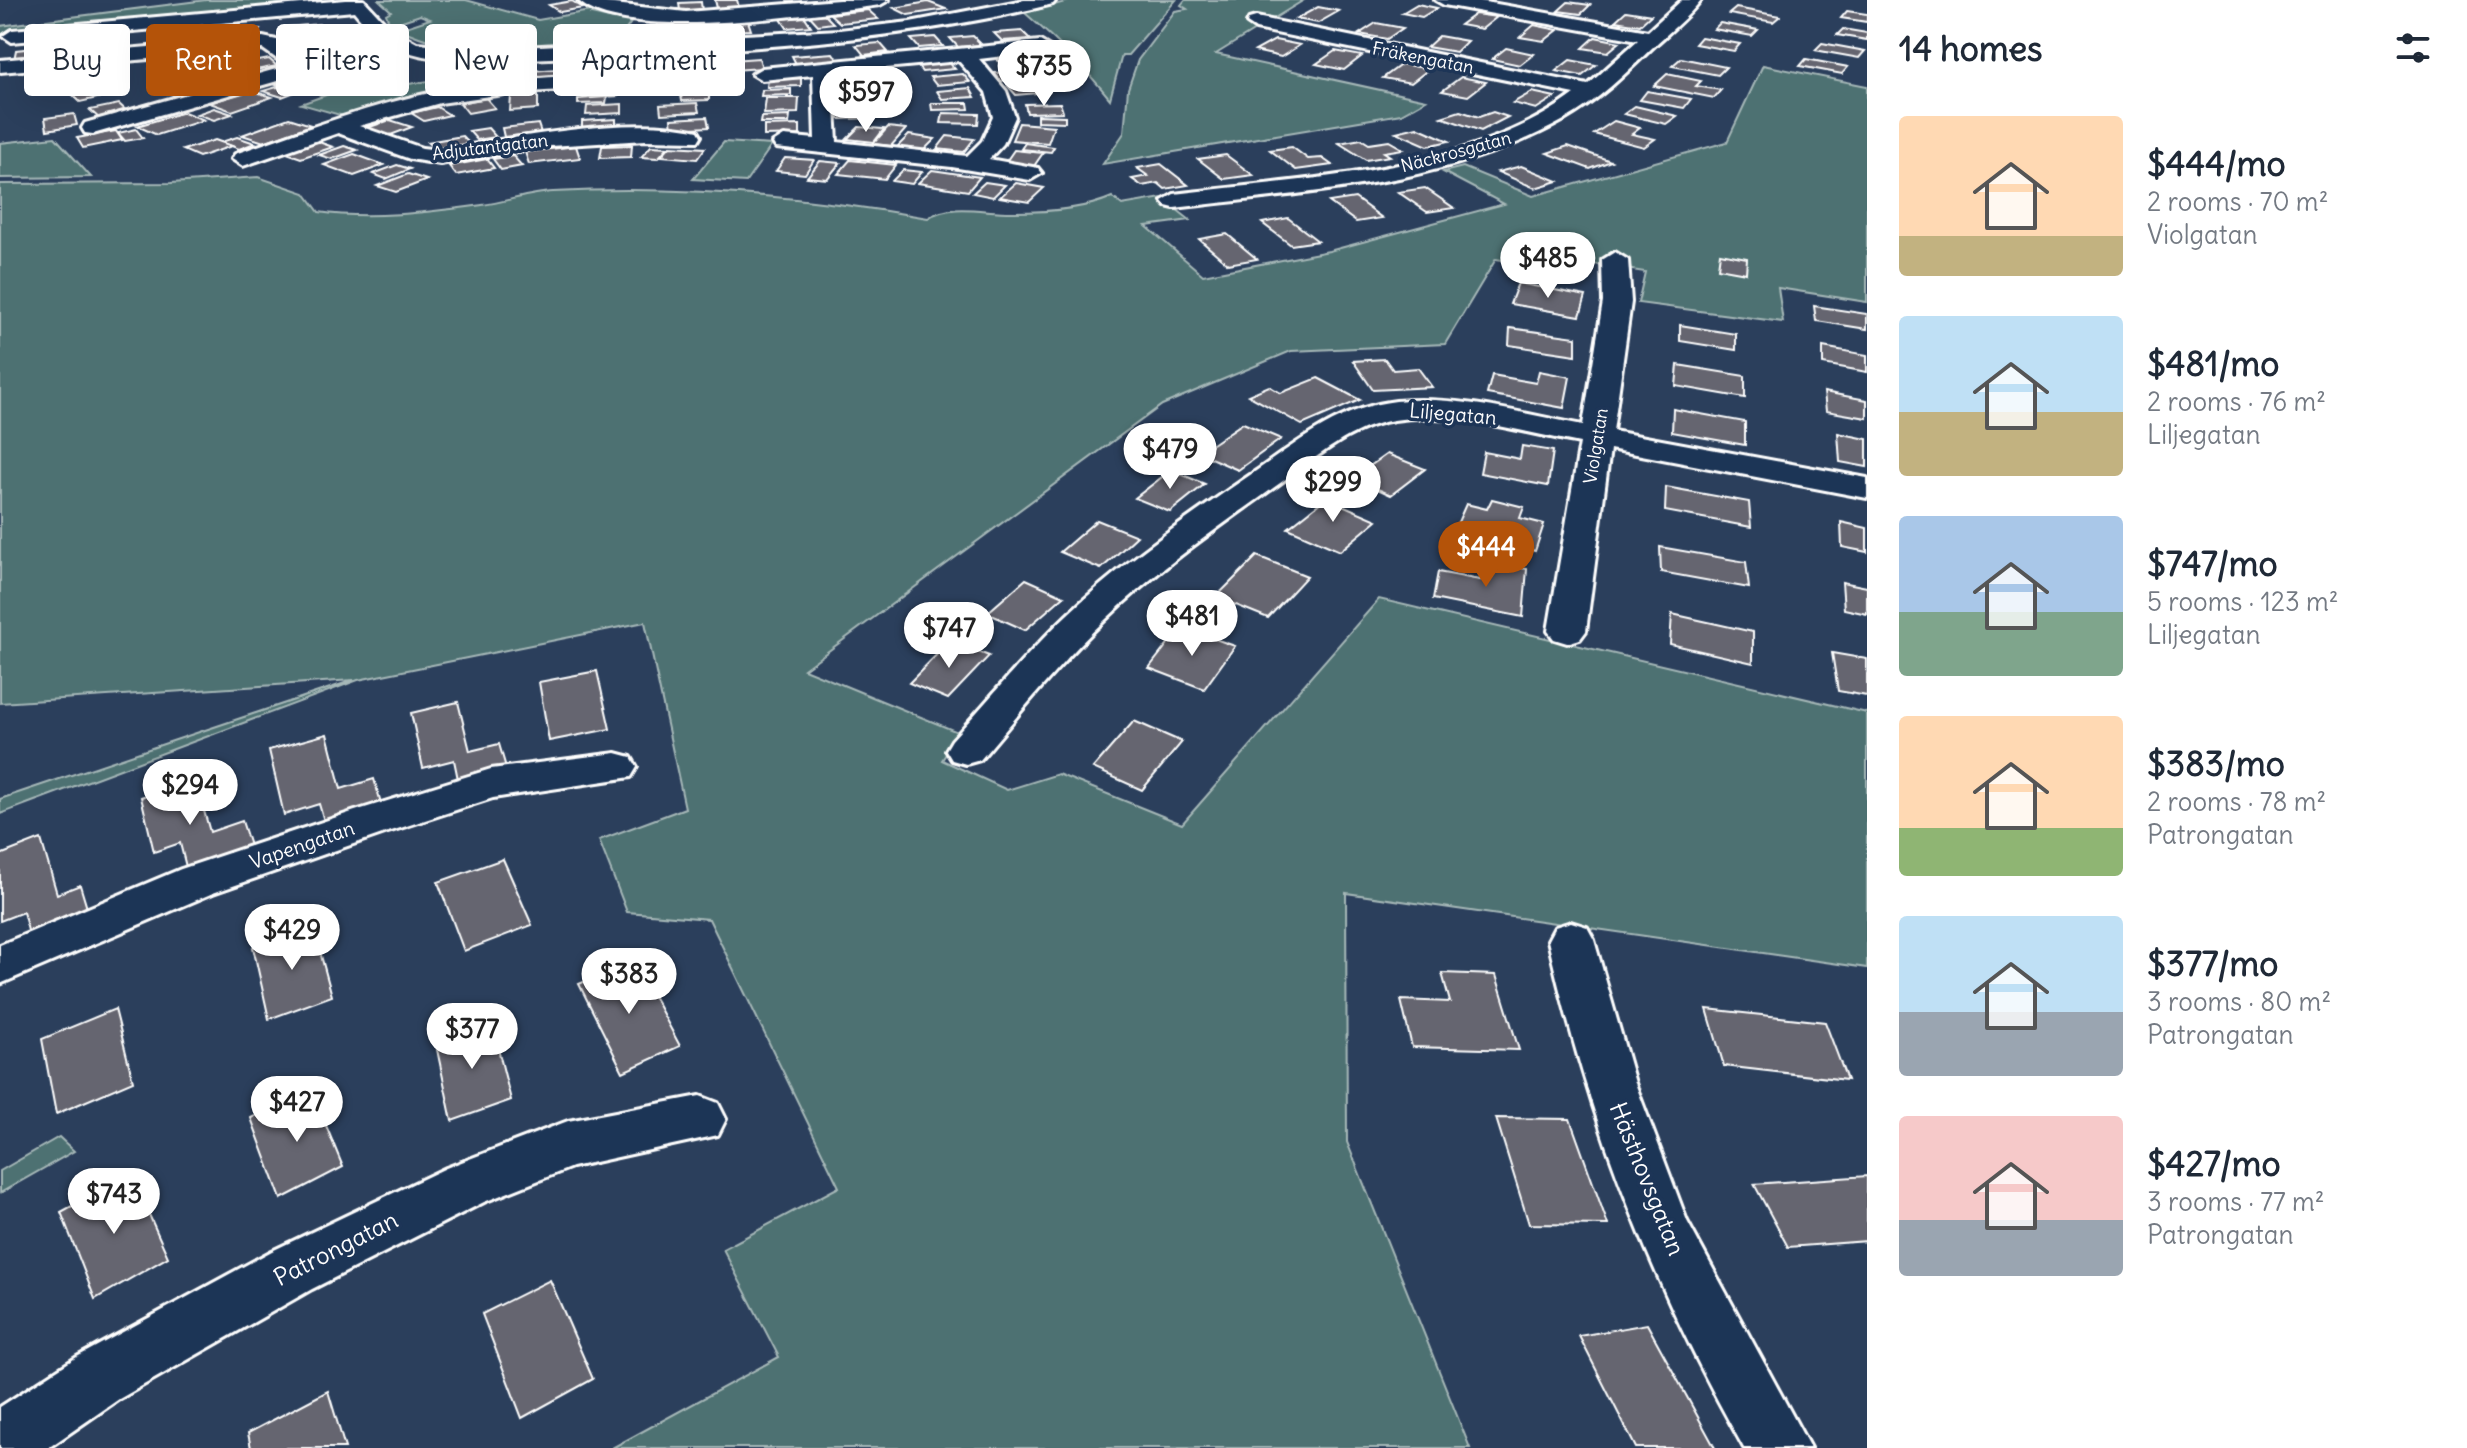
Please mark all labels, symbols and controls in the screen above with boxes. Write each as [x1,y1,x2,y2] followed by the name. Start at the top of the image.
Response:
[24,24,130,96] chip: Buy
[146,24,260,96] chip: Rent
[276,24,409,96] chip: Filters
[425,24,537,96] chip: New
[553,24,745,96] chip: Apartment
[2391,26,2435,70] icon: filters
[1899,27,2043,70] text: 14 homes
[1370,36,1476,79] street label: Fräkengatan
[997,40,1091,108] pin: $735
[1016,49,1072,82] text: $735
[819,66,913,134] pin: $597
[837,75,895,108] text: $597
[1398,126,1514,177] street label: Näckrosgatan
[431,128,549,165] street label: Adjutantgatan
[2147,142,2286,185] text: $444/mo
[1963,148,2059,244] icon: home
[2147,185,2328,218] text: 2 rooms · 70 m²
[2147,218,2258,251] text: Violgatan
[1501,232,1595,300] pin: $485
[1518,241,1578,274] text: $485
[2147,342,2279,385] text: $481/mo
[1963,348,2059,444] icon: home
[2147,385,2326,418] text: 2 rooms · 76 m²
[1408,397,1498,430] street label: Liljegatan
[1578,406,1613,486] street label: Violgatan
[2147,418,2261,451] text: Liljegatan
[1123,423,1217,491] pin: $479
[1142,432,1198,465] text: $479
[1286,456,1380,524] pin: $299
[1304,465,1362,498] text: $299
[1439,521,1533,589] pin: $444
[1456,530,1516,563] text: $444
[2147,542,2278,585] text: $747/mo
[1963,548,2059,644] icon: home
[2147,585,2339,618] text: 5 rooms · 123 m²
[1145,590,1239,658] pin: $481
[1165,599,1219,632] text: $481
[902,602,996,670] pin: $747
[922,611,976,644] text: $747
[2147,618,2261,651] text: Liljegatan
[2147,742,2285,785] text: $383/mo
[1963,748,2059,844] icon: home
[143,759,237,827] pin: $294
[161,768,219,801] text: $294
[2147,785,2326,818] text: 2 rooms · 78 m²
[246,815,358,874] street label: Vapengatan
[2147,818,2294,851] text: Patrongatan
[245,904,339,972] pin: $429
[263,913,321,946] text: $429
[2147,942,2278,985] text: $377/mo
[582,948,676,1016] pin: $383
[1963,948,2059,1044] icon: home
[600,957,658,990] text: $383
[2147,985,2331,1018] text: 3 rooms · 80 m²
[425,1003,519,1071] pin: $377
[445,1012,499,1045] text: $377
[2147,1018,2294,1051] text: Patrongatan
[250,1076,344,1144] pin: $427
[269,1085,325,1118] text: $427
[1604,1098,1692,1260] street label: Hästhovsgatan
[2147,1142,2281,1185] text: $427/mo
[1963,1148,2059,1244] icon: home
[67,1168,161,1236] pin: $743
[86,1177,142,1210] text: $743
[2147,1185,2325,1218] text: 3 rooms · 77 m²
[268,1204,403,1292] street label: Patrongatan
[2147,1218,2294,1251] text: Patrongatan

